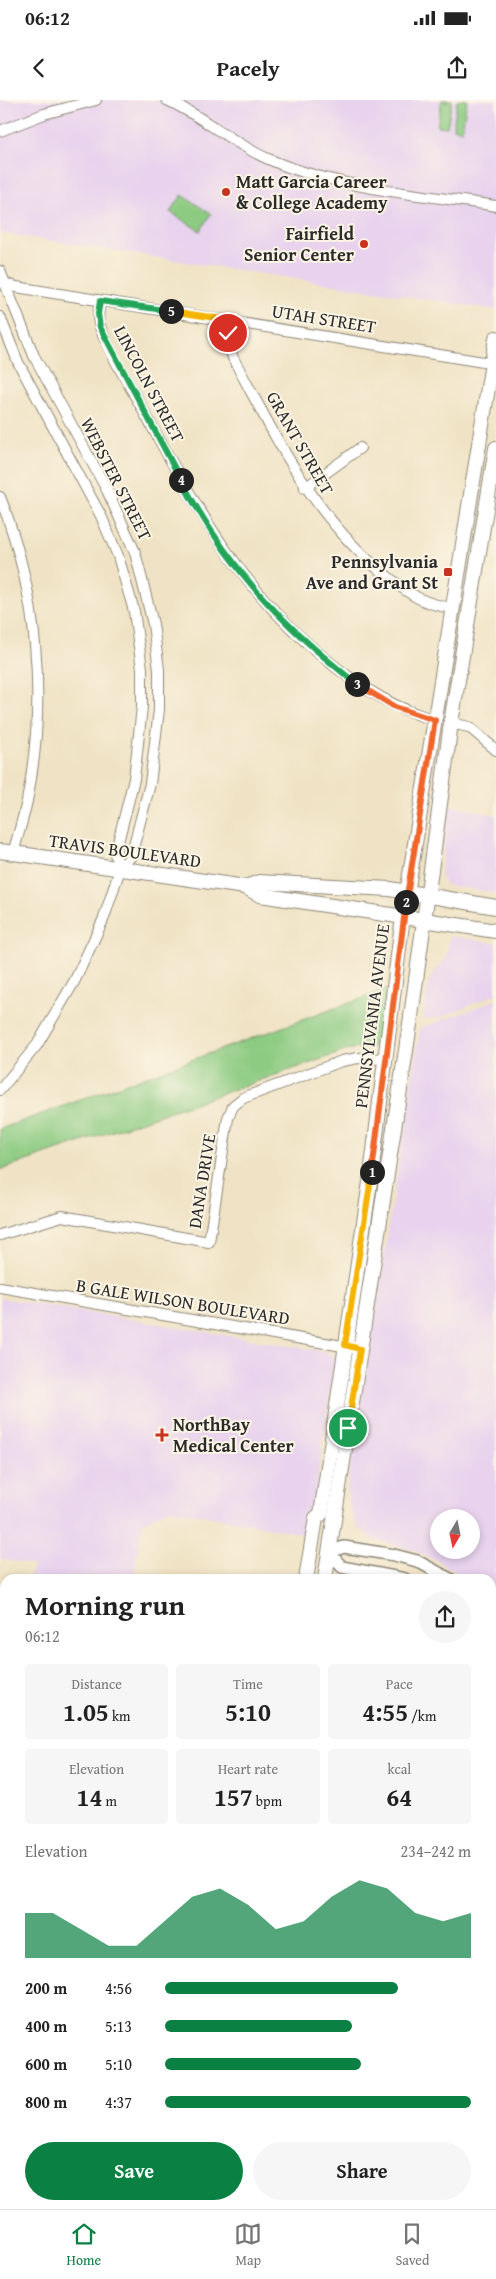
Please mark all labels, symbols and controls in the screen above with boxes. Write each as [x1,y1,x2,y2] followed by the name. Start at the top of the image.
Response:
[25,4,70,32] text: 06:12
[216,52,280,84] text: Pacely
[25,54,53,82] icon: back
[443,54,471,82] icon: share
[236,168,388,216] place label: Matt Garcia Career & College Academy
[220,186,232,198] marker: Matt Garcia Career & College Academy
[244,220,355,268] place label: Fairfield Senior Center
[358,238,370,250] marker: Fairfield Senior Center
[270,297,378,340] street label: UTAH STREET
[158,298,184,324] pin: 5
[168,301,175,321] text: 5
[207,312,249,354] pin
[214,319,242,347] icon: check
[107,321,192,447] street label: LINCOLN STREET
[260,386,341,499] street label: GRANT STREET
[74,413,159,545] street label: WEBSTER STREET
[168,468,194,492] pin: 4
[178,470,185,490] text: 4
[306,548,439,596] place label: Pennsylvania Ave and Grant St
[442,566,454,578] marker: Pennsylvania Ave and Grant St
[344,672,370,696] pin: 3
[354,674,361,694] text: 3
[47,826,203,875] street label: TRAVIS BOULEVARD
[394,890,418,914] pin: 2
[403,892,410,912] text: 2
[347,922,396,1110] street label: PENNSYLVANIA AVENUE
[181,1132,222,1230] street label: DANA DRIVE
[360,1160,384,1184] pin: 1
[369,1162,376,1182] text: 1
[74,1271,292,1332] street label: B GALE WILSON BOULEVARD
[327,1407,369,1449] pin
[173,1411,295,1459] place label: NorthBay Medical Center
[334,1414,362,1442] icon: arrive
[155,1428,169,1442] marker: NorthBay Medical Center
[430,1509,480,1559] north arrow
[430,1509,480,1559] map controls
[25,1584,185,1625] text: Morning run
[419,1591,471,1643] button: share
[25,1624,60,1648] text: 06:12
[72,1674,122,1694] text: Distance
[233,1674,263,1694] text: Time
[386,1674,413,1694] text: Pace
[63,1694,109,1730] text: 1.05
[225,1694,271,1730] text: 5:10
[362,1694,408,1730] text: 4:55
[109,1706,130,1726] text: km
[408,1706,436,1726] text: /km
[69,1759,124,1779] text: Elevation
[218,1759,278,1779] text: Heart rate
[387,1759,411,1779] text: kcal
[76,1779,102,1815] text: 14
[214,1779,253,1815] text: 157
[386,1779,412,1815] text: 64
[102,1791,117,1811] text: m
[253,1791,282,1811] text: bpm
[25,1839,88,1863] text: Elevation
[401,1839,471,1863] text: 234–242 m
[25,1976,67,2000] text: 200 m
[105,1976,132,2000] text: 4:56
[25,2014,67,2038] text: 400 m
[105,2014,132,2038] text: 5:13
[25,2052,67,2076] text: 600 m
[105,2052,132,2076] text: 5:10
[25,2090,67,2114] text: 800 m
[105,2090,132,2114] text: 4:37
[25,2142,243,2200] button: Save
[253,2142,471,2200] button: Share
[67,2220,101,2270] tab: Home
[234,2220,262,2270] tab: Map
[395,2220,429,2270] tab: Saved

